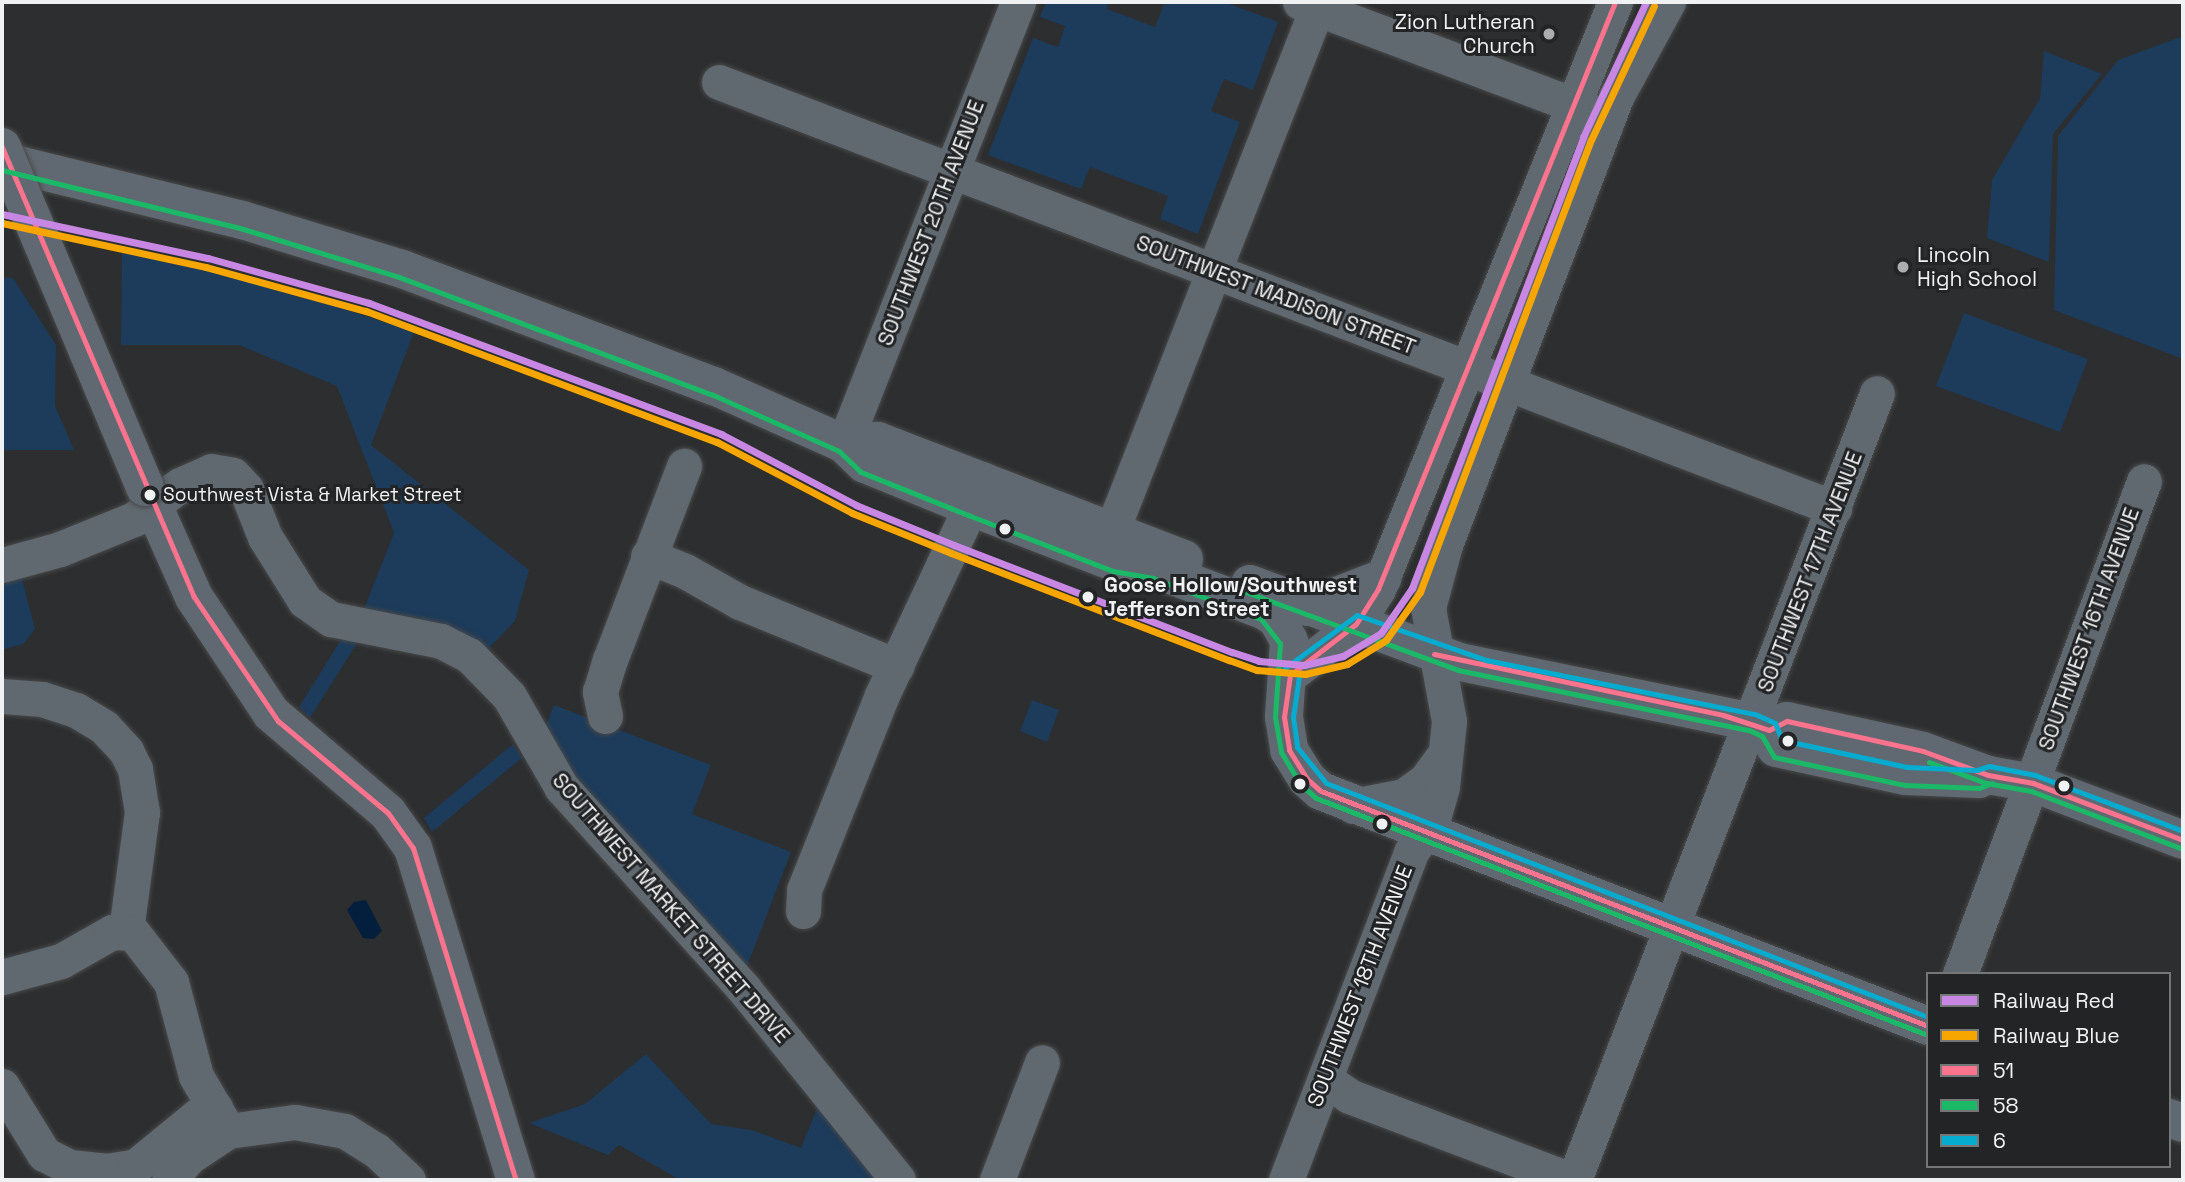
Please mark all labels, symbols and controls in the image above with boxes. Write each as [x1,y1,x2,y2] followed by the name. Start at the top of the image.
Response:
[1395,9,1535,59] place label: Zion Lutheran Church
[1541,26,1557,42] marker: Zion Lutheran Church
[872,96,990,350] street label: SOUTHWEST 20TH AVENUE
[1132,230,1420,360] street label: SOUTHWEST MADISON STREET
[1917,242,2037,292] place label: Lincoln High School
[1895,259,1911,275] marker: Lincoln High School
[1752,448,1868,696] street label: SOUTHWEST 17TH AVENUE
[163,484,462,506] place label: Southwest Vista & Market Street
[143,488,157,502] marker: Southwest Vista & Market Street
[2033,504,2145,754] street label: SOUTHWEST 16TH AVENUE
[998,522,1012,536] unlabelled marker
[1104,572,1357,622] place label: Goose Hollow/Southwest Jefferson Street
[1078,587,1098,607] marker: Goose Hollow/Southwest Jefferson Street
[1781,734,1795,748] unlabelled marker
[546,767,796,1049] street label: SOUTHWEST MARKET STREET DRIVE
[1293,777,1307,791] unlabelled marker
[2057,779,2071,793] unlabelled marker
[1375,817,1389,831] unlabelled marker
[1302,861,1418,1111] street label: SOUTHWEST 18TH AVENUE
[1926,972,2171,1168] legend
[1993,987,2115,1014] text: Railway Red
[1993,1022,2120,1049] text: Railway Blue
[1993,1057,2014,1084] text: 51
[1993,1092,2019,1119] text: 58
[1993,1127,2006,1154] text: 6

